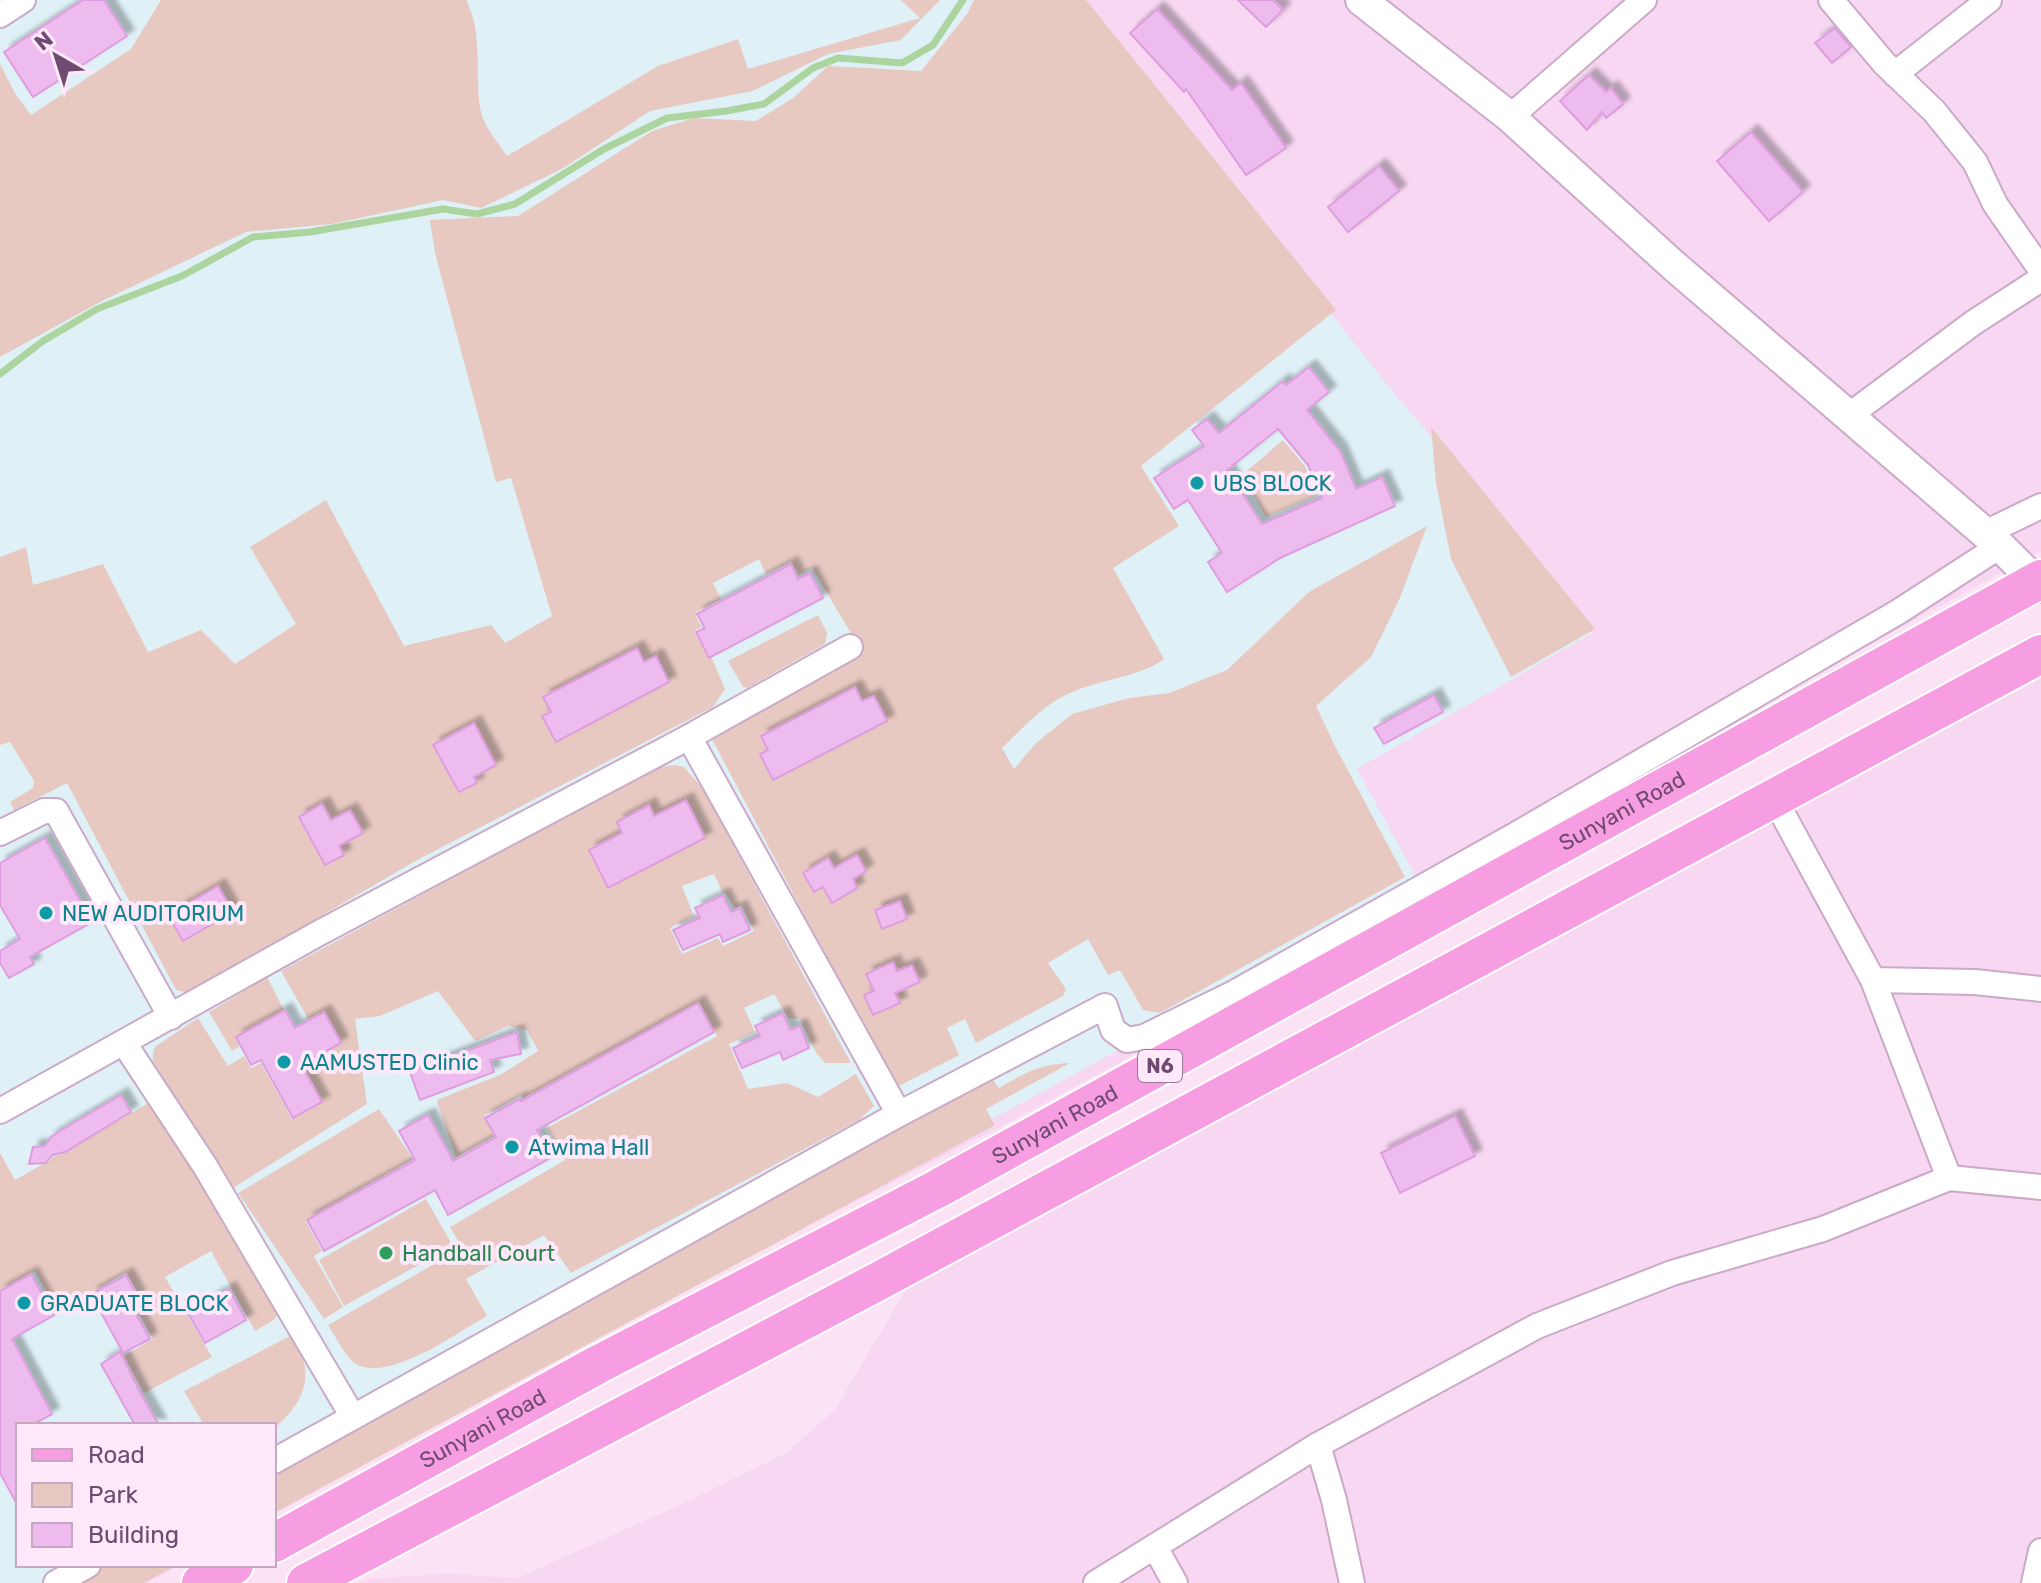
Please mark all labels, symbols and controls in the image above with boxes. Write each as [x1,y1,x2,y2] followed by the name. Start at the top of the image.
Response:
[16,16,96,96] north arrow
[29,25,58,56] text: N
[1213,470,1332,497] place label: UBS BLOCK
[1188,474,1206,492] marker: UBS BLOCK
[1554,765,1690,857] street label: Sunyani Road
[62,900,244,927] place label: NEW AUDITORIUM
[37,904,55,922] marker: NEW AUDITORIUM
[300,1049,479,1076] place label: AAMUSTED Clinic
[1138,1050,1182,1082] road number: N6
[275,1053,293,1071] marker: AAMUSTED Clinic
[987,1079,1123,1170] street label: Sunyani Road
[528,1134,649,1161] place label: Atwima Hall
[503,1138,521,1156] marker: Atwima Hall
[402,1240,555,1267] place label: Handball Court
[377,1244,395,1262] marker: Handball Court
[40,1290,229,1317] place label: GRADUATE BLOCK
[15,1294,33,1312] marker: GRADUATE BLOCK
[415,1383,551,1474] street label: Sunyani Road
[16,1423,276,1567] legend
[88,1441,145,1469] text: Road
[88,1481,139,1509] text: Park
[88,1521,179,1549] text: Building

